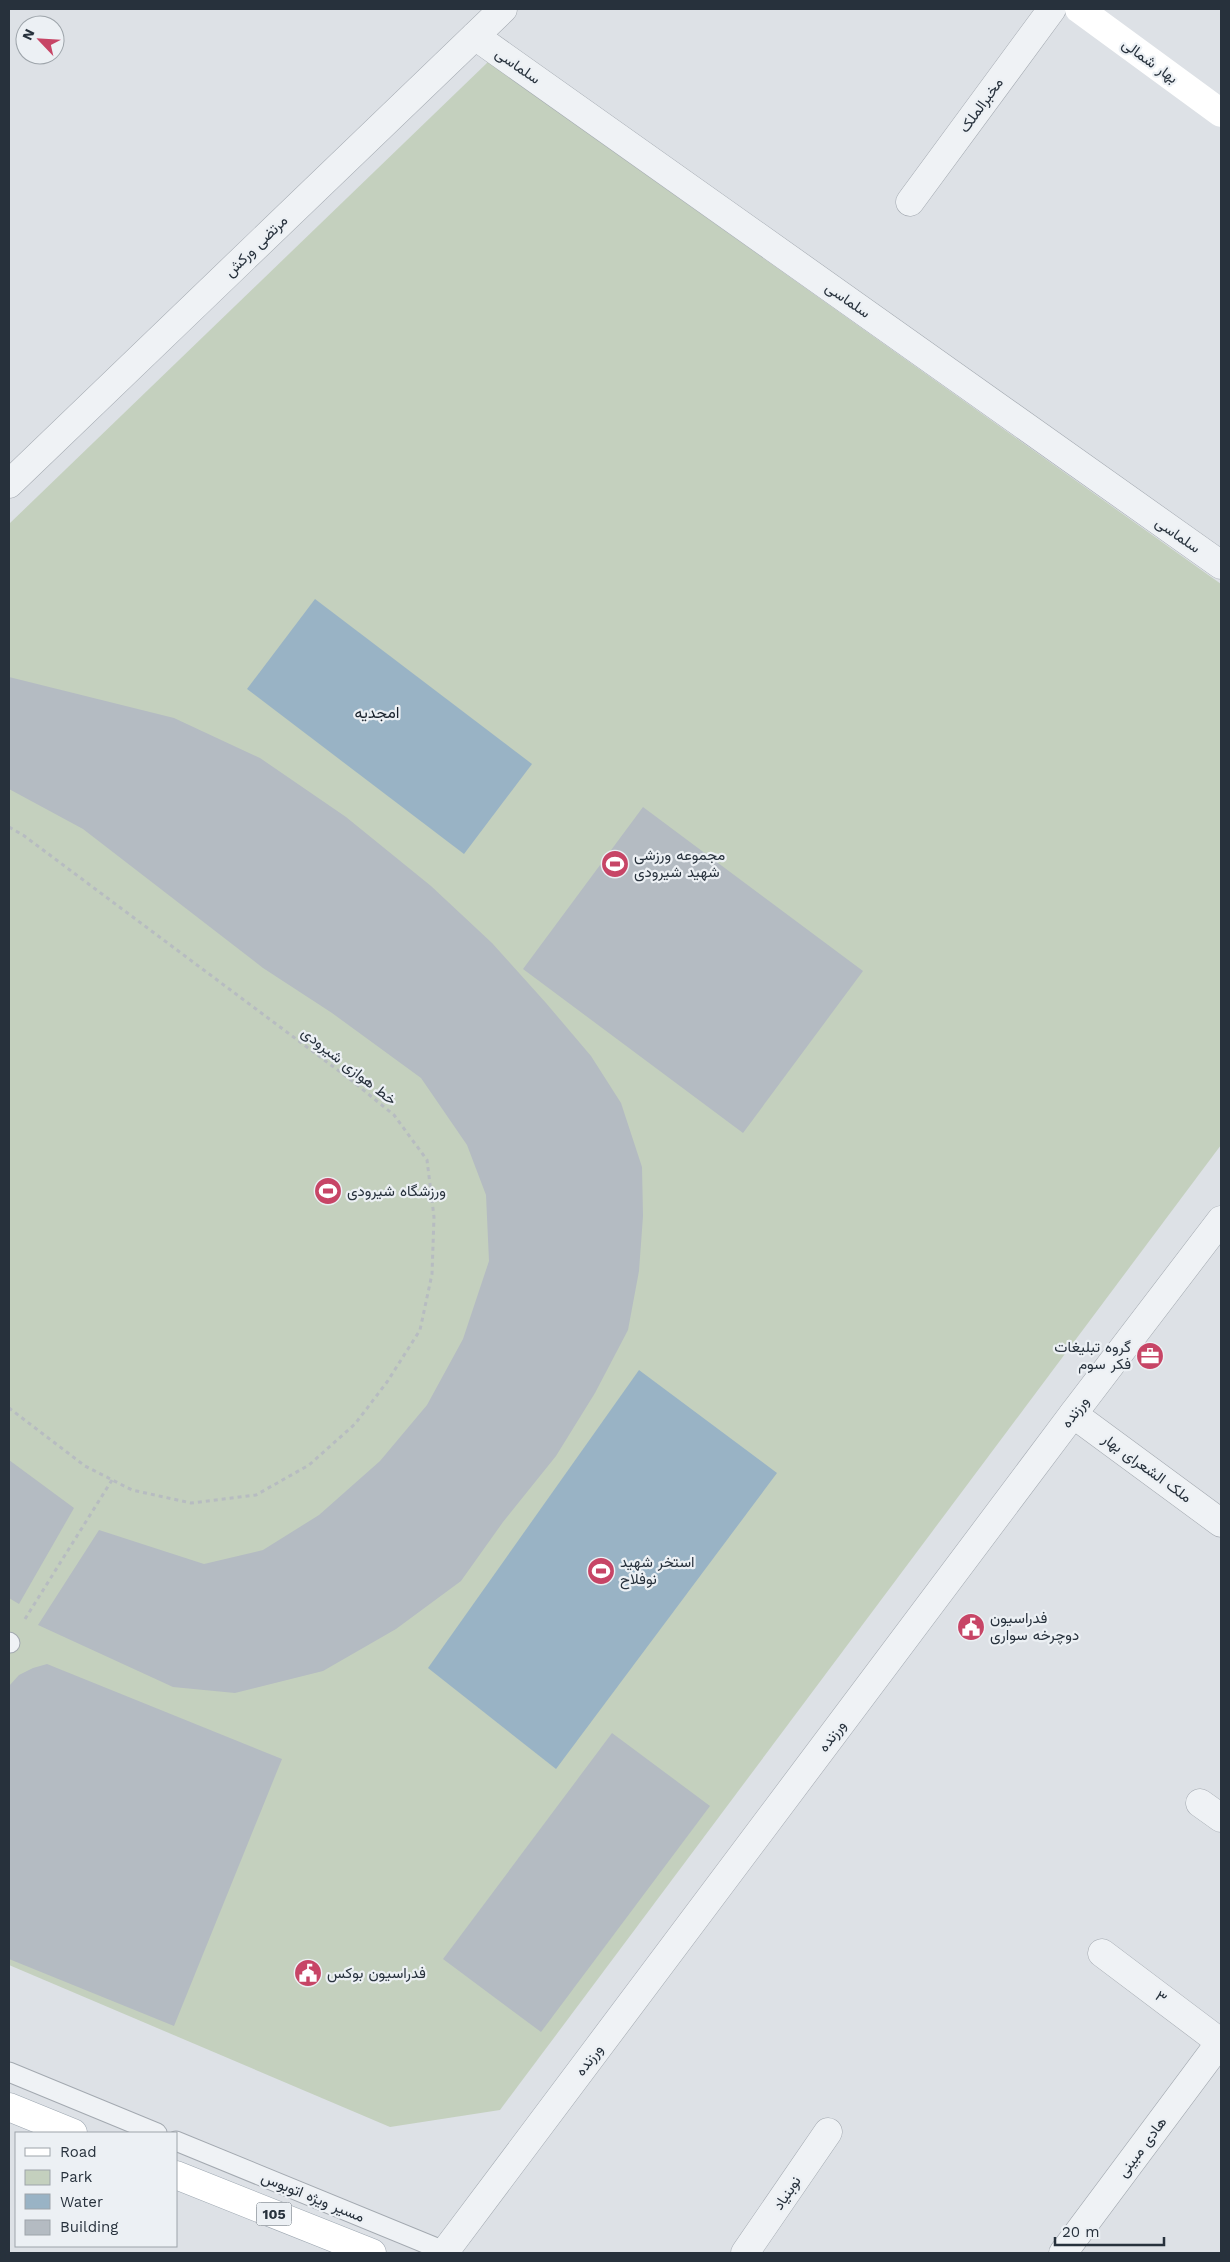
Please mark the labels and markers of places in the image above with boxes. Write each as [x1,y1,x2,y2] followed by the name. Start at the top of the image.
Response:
[634,846,725,882] place label: مجموعه ورزشی شهید شیرودی
[600,849,630,879] sports icon: مجموعه ورزشی شهید شیرودی
[313,1176,343,1206] sports icon: ورزشگاه شیرودی
[347,1182,446,1201] place label: ورزشگاه شیرودی
[1054,1338,1131,1374] place label: گروه تبلیغات فکر سوم
[1135,1341,1165,1371] office icon: گروه تبلیغات فکر سوم
[620,1553,695,1590] place label: استخر شهید نوفلاح
[586,1556,616,1586] sports icon: استخر شهید نوفلاح
[990,1609,1079,1645] place label: فدراسیون دوچرخه سواری
[956,1612,986,1642] public building icon: فدراسیون دوچرخه سواری
[293,1958,323,1988] public building icon: فدراسیون بوکس
[327,1964,426,1983] place label: فدراسیون بوکس

